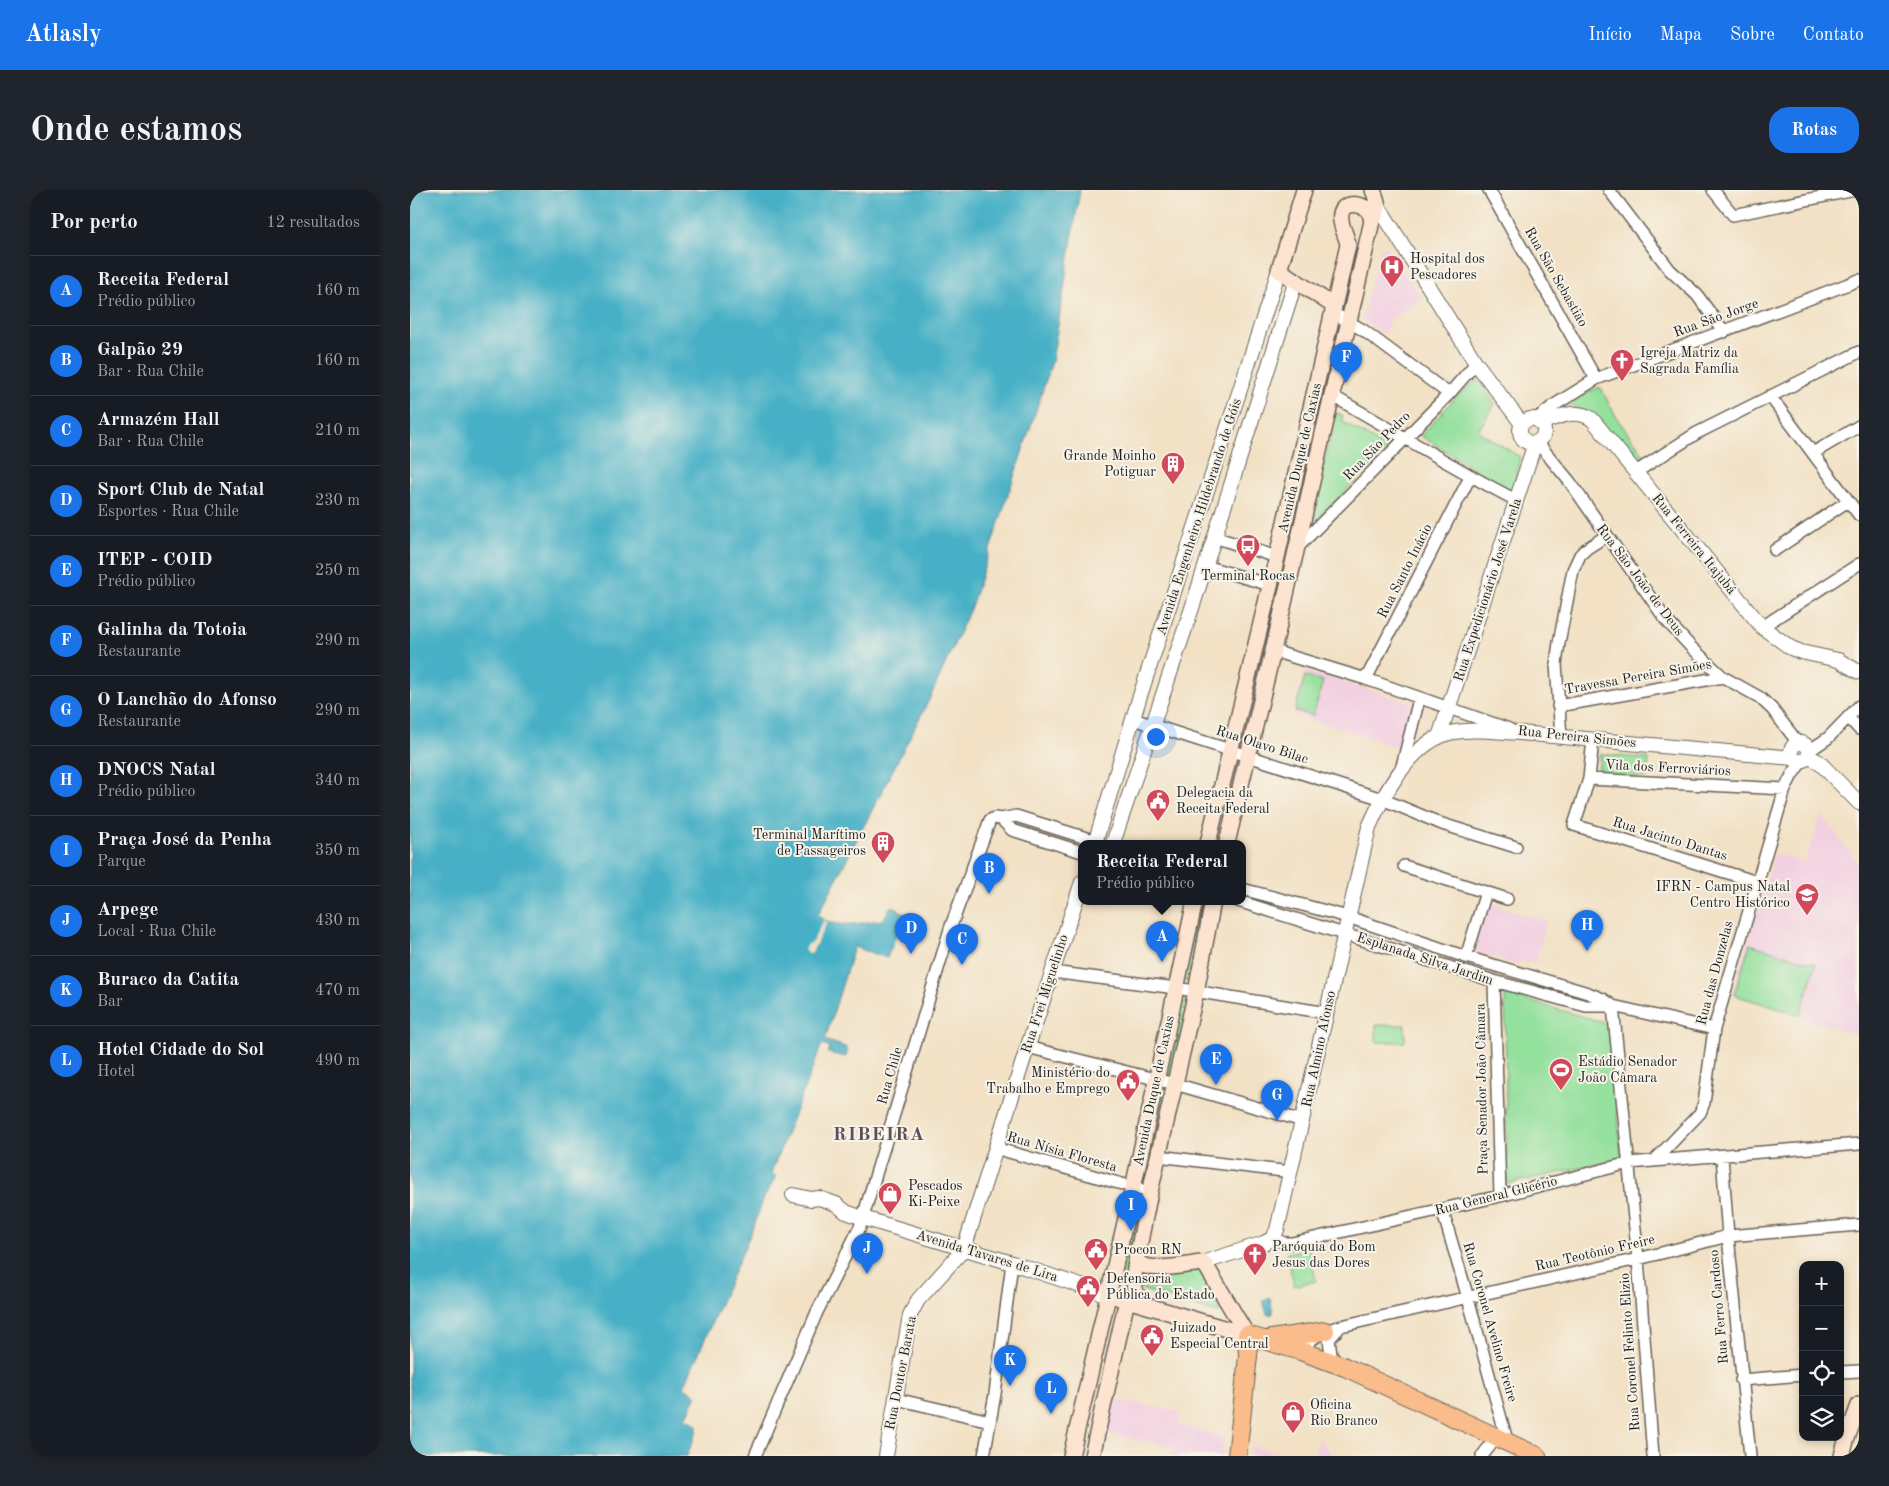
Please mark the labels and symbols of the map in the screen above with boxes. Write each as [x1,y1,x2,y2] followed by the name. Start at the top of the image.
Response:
[1522,225,1590,329] street label: Rua São Sebastião
[1410,252,1485,282] place label: Hospital dos Pescadores
[1379,254,1405,288] hospital icon: Hospital dos Pescadores
[1672,296,1760,340] street label: Rua São Jorge
[1330,342,1362,383] pin: F
[1640,346,1739,376] place label: Igreja Matriz da Sagrada Família
[1609,348,1635,382] church icon: Igreja Matriz da Sagrada Família
[1276,382,1324,534] street label: Avenida Duque de Caxias
[1154,397,1244,637] street label: Avenida Engenheiro Hildebrando de Góis
[1341,409,1413,483] street label: Rua São Pedro
[1063,449,1156,479] place label: Grande Moinho Potiguar
[1160,451,1186,485] building icon: Grande Moinho Potiguar
[1649,491,1739,597] street label: Rua Ferreira Itajubá
[1452,496,1524,684] street label: Rua Expedicionário José Varela
[1375,521,1435,621] street label: Rua Santo Inácio
[1594,522,1686,638] street label: Rua São João de Deus
[1235,533,1261,567] bus stop icon: Terminal Rocas
[1201,569,1295,583] place label: Terminal Rocas
[1563,657,1713,697] street label: Travessa Pereira Simões
[1214,723,1310,767] street label: Rua Olavo Bilac
[1143,724,1169,750] your location
[1517,724,1637,750] street label: Rua Pereira Simões
[1605,758,1731,778] street label: Vila dos Ferroviários
[1176,786,1270,816] place label: Delegacia da Receita Federal
[1145,788,1171,822] public building icon: Delegacia da Receita Federal
[1611,815,1729,863] street label: Rua Jacinto Dantas
[753,828,866,858] place label: Terminal Marítimo de Passageiros
[870,830,896,864] building icon: Terminal Marítimo de Passageiros
[973,853,1005,894] pin: B
[1656,880,1790,910] place label: IFRN - Campus Natal Centro Histórico
[1794,882,1820,916] school or university icon: IFRN - Campus Natal Centro Histórico
[1571,910,1603,951] pin: H
[895,913,927,954] pin: D
[1694,919,1736,1027] street label: Rua das Donzelas
[1146,921,1178,962] pin: A
[946,924,978,965] pin: C
[1355,930,1495,988] street label: Esplanada Silva Jardim
[1019,933,1071,1055] street label: Rua Frei Miguelinho
[1300,989,1338,1109] street label: Rua Almino Afonso
[1473,1003,1490,1175] street label: Praça Senador João Câmara
[1131,1014,1177,1168] street label: Avenida Duque de Caxias
[1200,1044,1232,1085] pin: E
[875,1046,905,1106] street label: Rua Chile
[1578,1055,1677,1085] place label: Estádio Senador João Câmara
[1548,1057,1574,1091] sports icon: Estádio Senador João Câmara
[986,1066,1110,1096] place label: Ministério do Trabalho e Emprego
[1115,1068,1141,1102] public building icon: Ministério do Trabalho e Emprego
[1261,1080,1293,1121] pin: G
[833,1126,925,1145] district label: RIBEIRA
[1005,1130,1119,1174] street label: Rua Nísia Floresta
[1433,1174,1559,1218] street label: Rua General Glicério
[908,1179,963,1209] place label: Pescados Ki-Peixe
[877,1181,903,1215] shop icon: Pescados Ki-Peixe
[1115,1190,1147,1231] pin: I
[914,1228,1060,1284] street label: Avenida Tavares de Lira
[1534,1232,1656,1274] street label: Rua Teotônio Freire
[851,1233,883,1274] pin: J
[1083,1237,1109,1271] public building icon: Procon RN
[1272,1240,1376,1270] place label: Paróquia do Bom Jesus das Dores
[1460,1240,1520,1404] street label: Rua Coronel Avelino Freire
[1242,1242,1268,1276] church icon: Paróquia do Bom Jesus das Dores
[1114,1243,1182,1257] place label: Procon RN
[1707,1249,1731,1365] street label: Rua Ferro Cardoso
[1106,1272,1215,1302] place label: Defensoria Pública do Estado
[1617,1272,1643,1432] street label: Rua Coronel Felinto Elizio
[1075,1274,1101,1308] public building icon: Defensoria Pública do Estado
[883,1315,919,1431] street label: Rua Doutor Barata
[1170,1321,1269,1351] place label: Juizado Especial Central
[1139,1323,1165,1357] public building icon: Juizado Especial Central
[994,1345,1026,1386] pin: K
[1035,1373,1067,1414] pin: L
[1310,1398,1378,1428] place label: Oficina Rio Branco
[1280,1400,1306,1434] shop icon: Oficina Rio Branco

